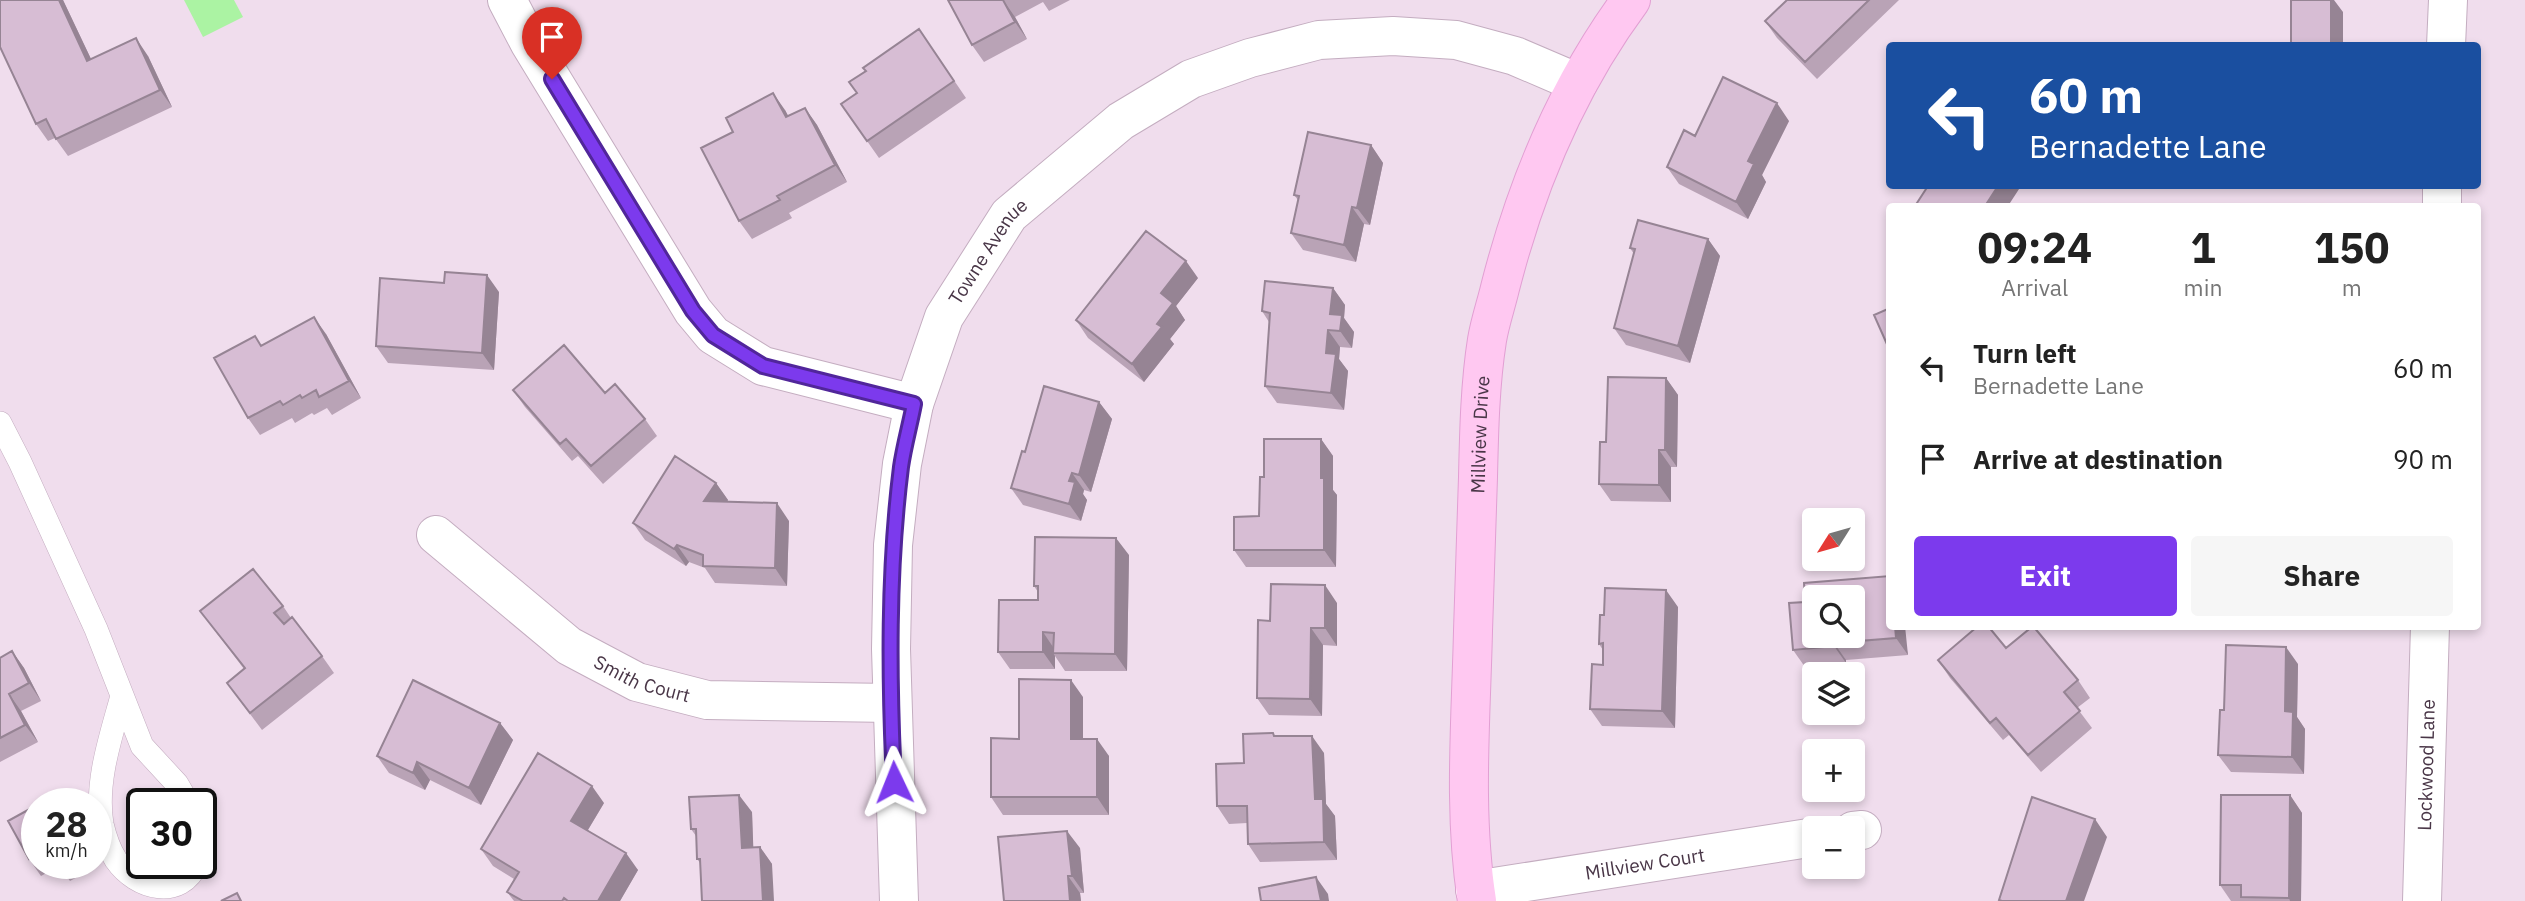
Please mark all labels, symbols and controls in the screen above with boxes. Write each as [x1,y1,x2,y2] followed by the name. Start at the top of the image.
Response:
[522,7,582,79] pin
[533,18,571,56] icon: arrive
[2029,63,2143,126] text: 60 m
[1914,70,2005,161] icon: left
[2029,125,2267,167] text: Bernadette Lane
[943,193,1032,309] street label: Towne Avenue
[1977,220,2092,275] text: 09:24
[2190,220,2216,275] text: 1
[2314,220,2390,275] text: 150
[2001,272,2068,302] text: Arrival
[2184,272,2222,302] text: min
[2342,272,2362,302] text: m
[1973,336,2076,370] text: Turn left
[1914,349,1952,387] icon: left
[2393,351,2453,385] text: 60 m
[1973,370,2144,400] text: Bernadette Lane
[1465,375,1495,494] street label: Millview Drive
[1914,440,1952,478] icon: arrive
[1973,442,2223,476] text: Arrive at destination
[2393,442,2453,476] text: 90 m
[1802,508,1866,570] north arrow
[1802,508,1865,879] map controls
[1914,536,2177,616] button: Exit
[2191,536,2453,616] button: Share
[1802,585,1865,648] button: search
[590,649,693,707] street label: Smith Court
[1802,662,1865,725] button: layers
[2412,699,2440,831] street label: Lockwood Lane
[1802,739,1865,802] button: +
[857,745,931,819] position arrow
[126,788,217,879] speed limit sign: 30
[45,801,88,847] text: 28
[1802,816,1865,879] button: −
[45,839,88,862] text: km/h
[1583,842,1706,885] street label: Millview Court

